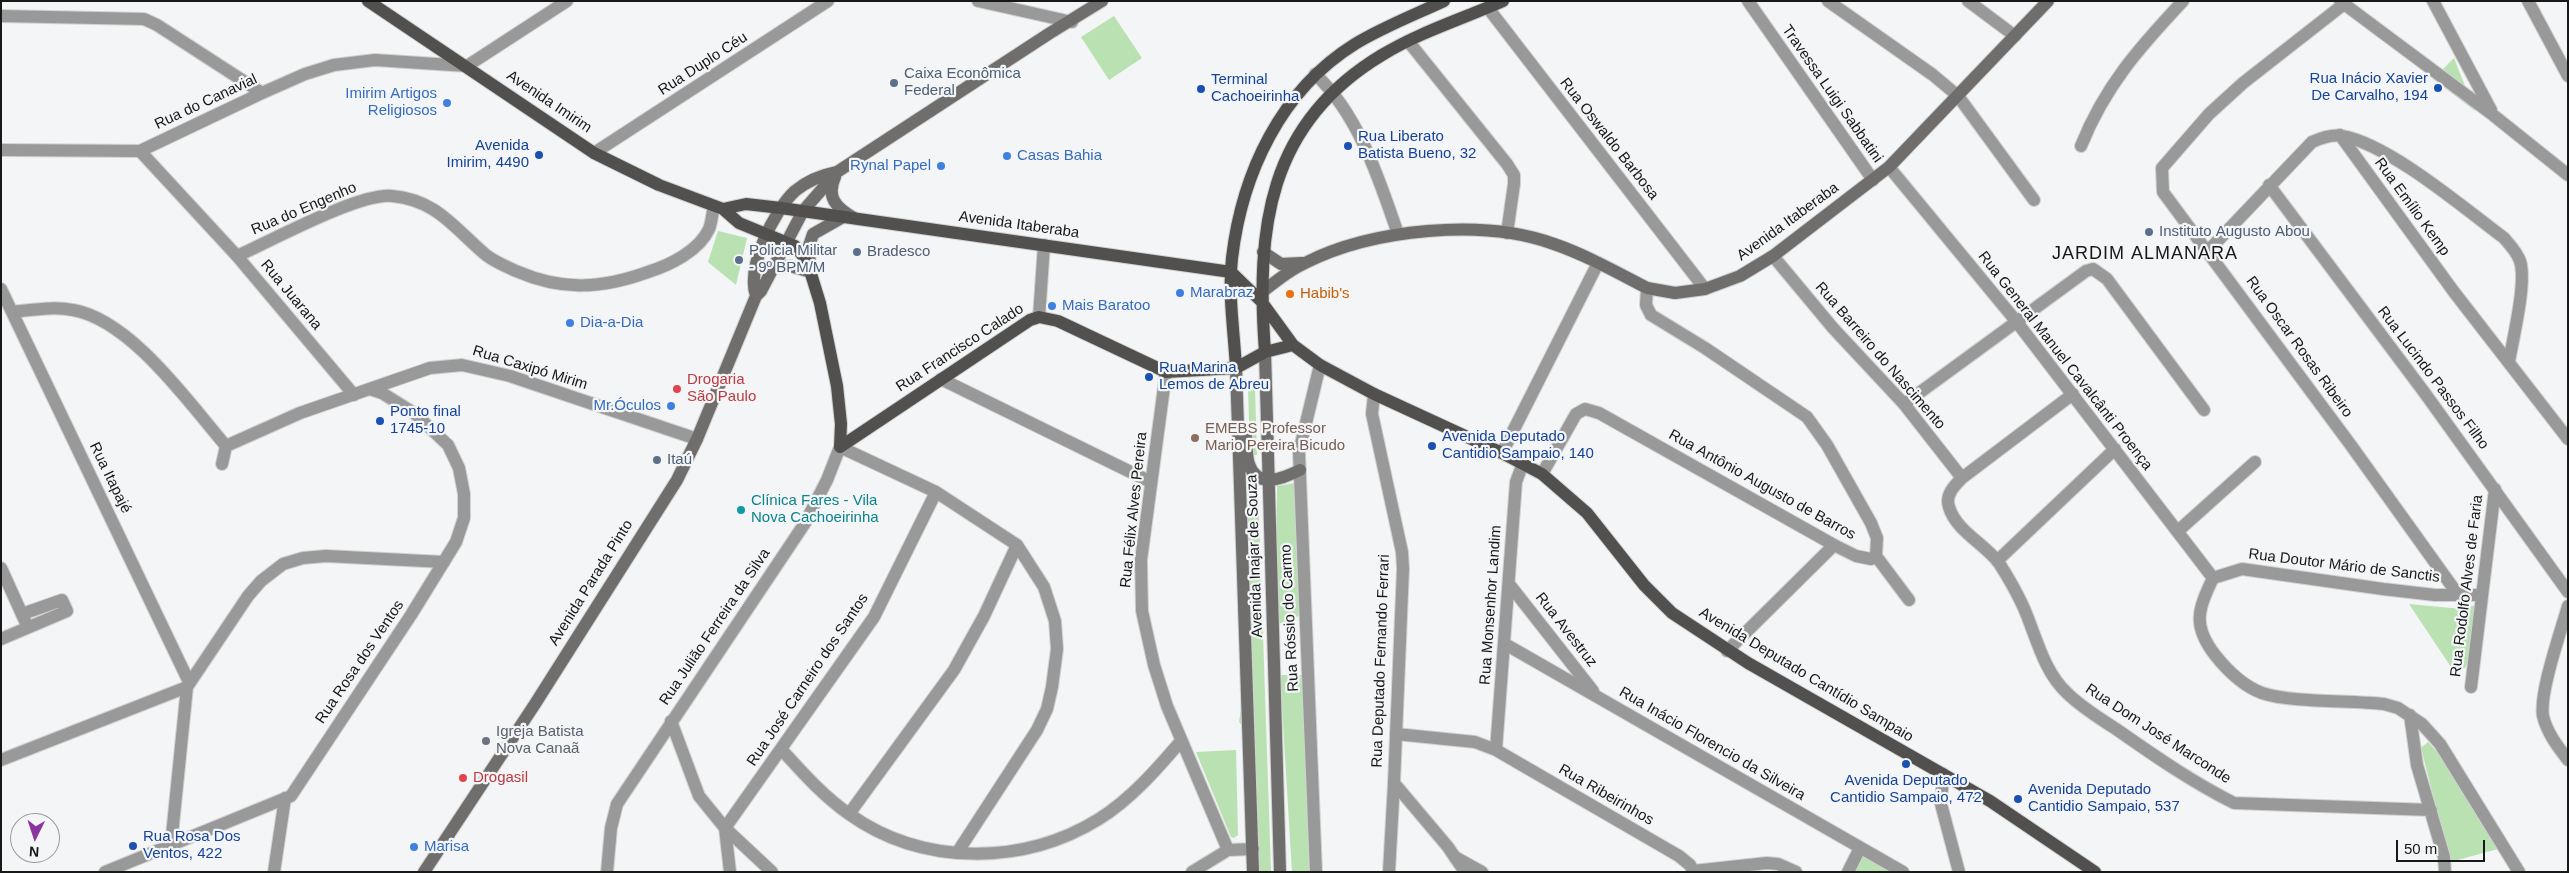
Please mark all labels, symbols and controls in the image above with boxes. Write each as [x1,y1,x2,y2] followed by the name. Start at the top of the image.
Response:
[1778,22,1886,166] street label: Travessa Luigi Sabbatini
[655,29,751,99] street label: Rua Duplo Céu
[904,65,1021,100] place label: Caixa Econômica Federal
[503,67,595,137] street label: Avenida Imirim
[152,70,260,134] street label: Rua do Canavial
[2310,70,2428,105] place label: Rua Inácio Xavier De Carvalho, 194
[1211,71,1299,106] place label: Terminal Cachoeirinha
[1556,74,1662,204] street label: Rua Oswaldo Barbosa
[888,77,900,89] marker: Caixa Econômica Federal
[2432,82,2444,94] marker: Rua Inácio Xavier De Carvalho, 194
[1195,83,1207,95] marker: Terminal Cachoeirinha
[345,85,437,120] place label: Imirim Artigos Religiosos
[441,97,453,109] marker: Imirim Artigos Religiosos
[1358,128,1476,163] place label: Rua Liberato Batista Bueno, 32
[446,137,529,172] place label: Avenida Imirim, 4490
[1342,140,1354,152] marker: Rua Liberato Batista Bueno, 32
[1017,147,1102,165] place label: Casas Bahia
[533,149,545,161] marker: Avenida Imirim, 4490
[1001,150,1013,162] marker: Casas Bahia
[2370,154,2454,260] street label: Rua Emílio Kemp
[850,157,931,175] place label: Rynal Papel
[935,160,947,172] marker: Rynal Papel
[249,179,359,239] street label: Rua do Engenho
[1734,179,1842,265] street label: Avenida Itaberaba
[958,208,1080,242] street label: Avenida Itaberaba
[2159,223,2310,241] place label: Instituto Augusto Abou
[2143,226,2155,238] marker: Instituto Augusto Abou
[749,242,837,277] place label: Policia Militar - 9º BPM/M
[867,243,930,261] place label: Bradesco
[2050,243,2240,265] district label: JARDIM ALMANARA
[851,246,863,258] marker: Bradesco
[1974,248,2156,474] street label: Rua General Manuel Cavalcânti Proença
[733,254,745,266] marker: Policia Militar - 9º BPM/M
[257,256,325,334] street label: Rua Juarana
[2242,273,2356,421] street label: Rua Oscar Rosas Ribeiro
[1811,279,1949,433] street label: Rua Barreiro do Nascimento
[1190,284,1253,302] place label: Marabraz
[1300,285,1350,303] place label: Habib's
[1174,287,1186,299] marker: Marabraz
[1284,288,1296,300] marker: Habib's
[1062,297,1150,315] place label: Mais Baratoo
[893,300,1027,396] street label: Rua Francisco Calado
[1046,300,1058,312] marker: Mais Baratoo
[2373,303,2493,453] street label: Rua Lucindo Passos Filho
[580,314,643,332] place label: Dia-a-Dia
[564,317,576,329] marker: Dia-a-Dia
[470,342,590,394] street label: Rua Caxipó Mirim
[1159,359,1269,394] place label: Rua Marina Lemos de Abreu
[687,371,756,406] place label: Drogaria São Paulo
[1143,371,1155,383] marker: Rua Marina Lemos de Abreu
[671,383,683,395] marker: Drogaria São Paulo
[593,397,661,415] place label: Mr.Óculos
[665,400,677,412] marker: Mr.Óculos
[390,403,461,438] place label: Ponto final 1745-10
[374,415,386,427] marker: Ponto final 1745-10
[1205,420,1345,455] place label: EMEBS Professor Mario Pereira Bicudo
[1665,426,1859,544] street label: Rua Antônio Augusto de Barros
[1442,428,1594,463] place label: Avenida Deputado Cantidio Sampaio, 140
[1117,431,1151,589] street label: Rua Félix Alves Pereira
[1189,432,1201,444] marker: EMEBS Professor Mario Pereira Bicudo
[85,440,135,516] street label: Rua Itapajé
[1426,440,1438,452] marker: Avenida Deputado Cantidio Sampaio, 140
[667,451,692,469] place label: Itaú
[651,454,663,466] marker: Itaú
[1243,474,1267,638] street label: Avenida Inajar de Souza
[751,492,879,527] place label: Clínica Fares - Vila Nova Cachoeirinha
[2447,494,2487,678] street label: Rua Rodolfo Alves de Faria
[735,504,747,516] marker: Clínica Fares - Vila Nova Cachoeirinha
[545,517,637,649] street label: Avenida Parada Pinto
[1476,525,1506,685] street label: Rua Monsenhor Landim
[1277,544,1303,692] street label: Rua Róssio do Carmo
[656,545,774,709] street label: Rua Julião Ferreira da Silva
[2247,545,2441,587] street label: Rua Doutor Mário de Sanctis
[1368,554,1394,768] street label: Rua Deputado Fernando Ferrari
[1531,589,1601,671] street label: Rua Avestruz
[743,590,873,770] street label: Rua José Carneiro dos Santos
[312,597,408,727] street label: Rua Rosa dos Ventos
[1696,604,1916,746] street label: Avenida Deputado Cantídio Sampaio
[2082,680,2234,788] street label: Rua Dom José Marconde
[1616,683,1808,805] street label: Rua Inácio Florencio da Silveira
[496,723,584,758] place label: Igreja Batista Nova Canaã
[480,735,492,747] marker: Igreja Batista Nova Canaã
[1900,758,1912,770] marker: Avenida Deputado Cantidio Sampaio, 472
[1555,761,1657,829] street label: Rua Ribeirinhos
[473,769,528,787] place label: Drogasil
[457,772,469,784] marker: Drogasil
[1830,772,1982,807] place label: Avenida Deputado Cantidio Sampaio, 472
[2028,781,2180,816] place label: Avenida Deputado Cantidio Sampaio, 537
[2012,793,2024,805] marker: Avenida Deputado Cantidio Sampaio, 537
[10,813,60,863] north arrow
[143,828,241,863] place label: Rua Rosa Dos Ventos, 422
[2399,830,2488,862] scale bar
[424,838,469,856] place label: Marisa
[127,840,139,852] marker: Rua Rosa Dos Ventos, 422
[2404,840,2437,857] text: 50 m
[408,841,420,853] marker: Marisa
[28,844,40,860] text: N

